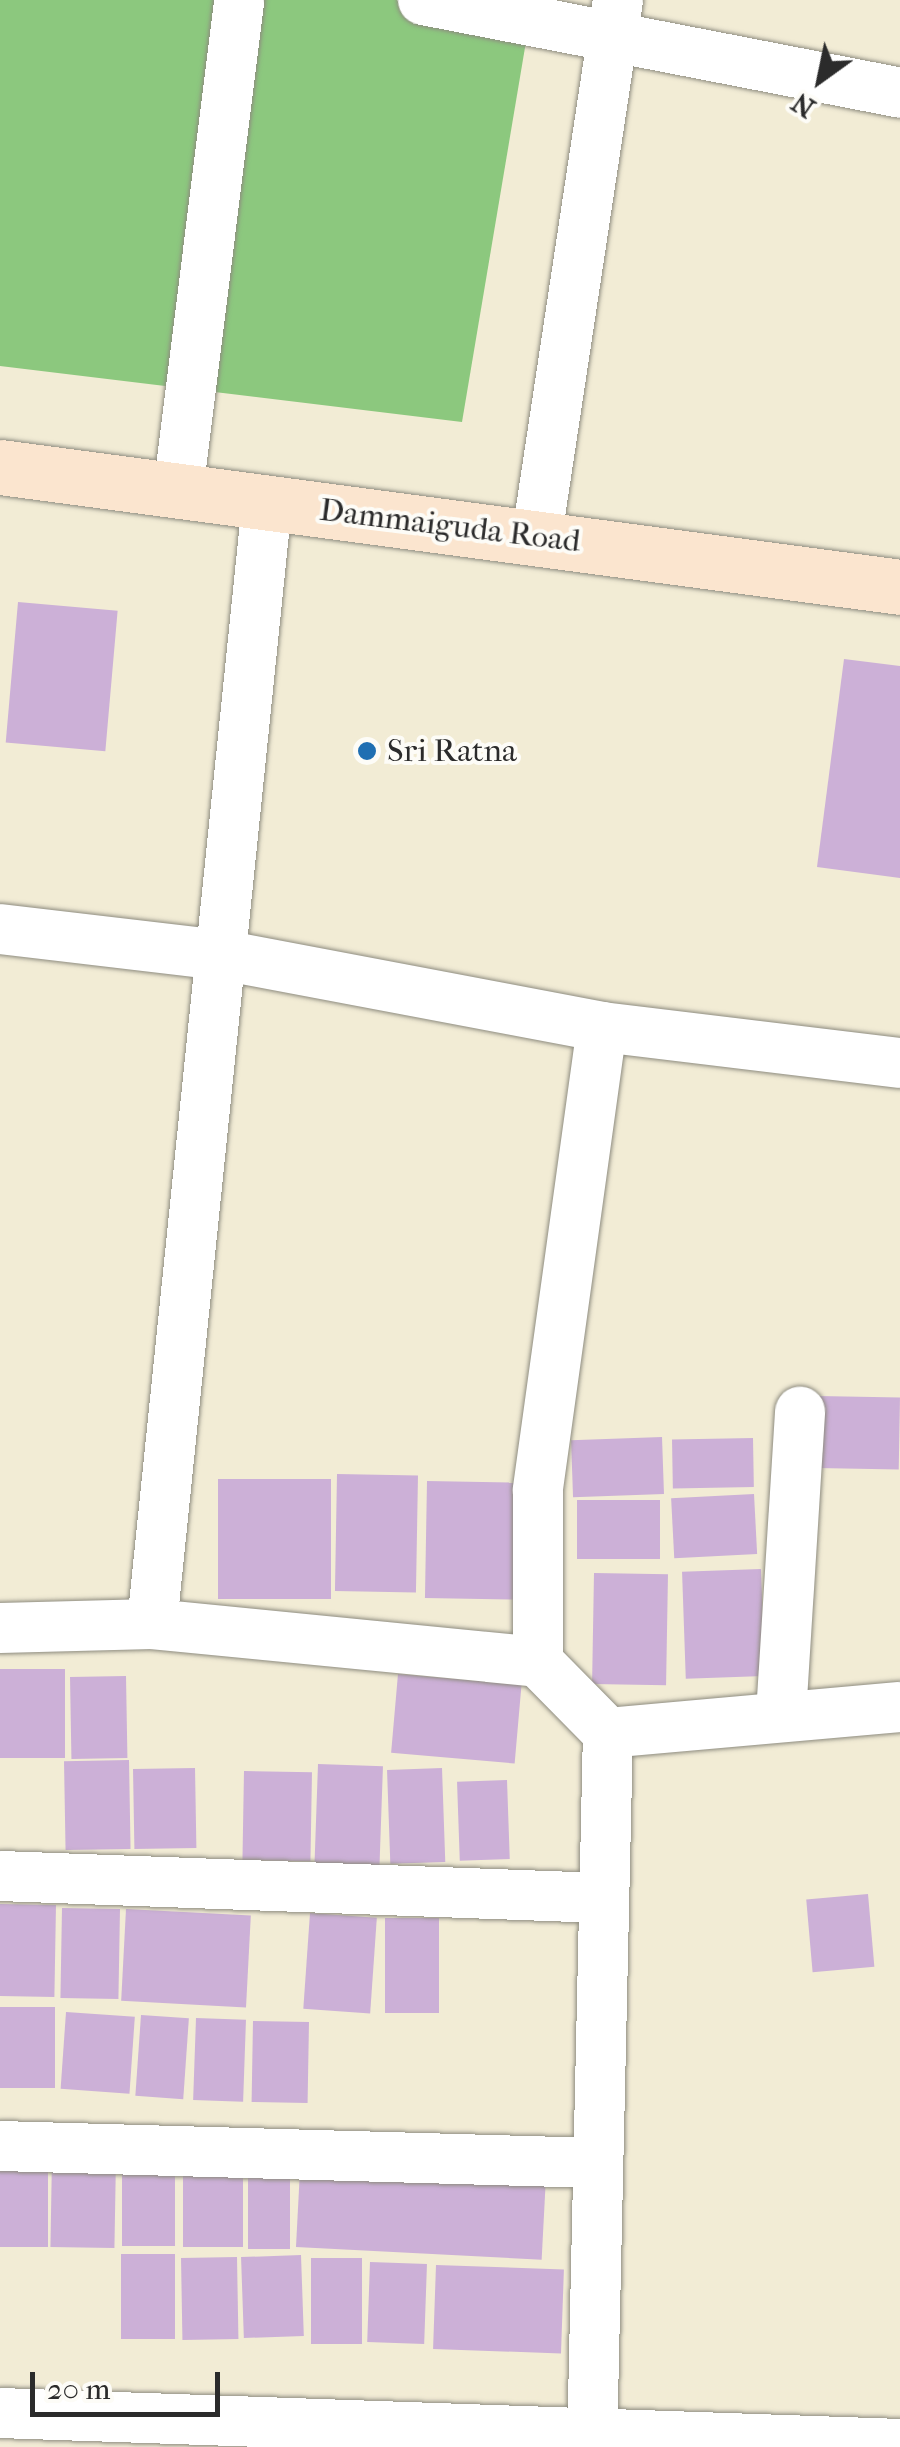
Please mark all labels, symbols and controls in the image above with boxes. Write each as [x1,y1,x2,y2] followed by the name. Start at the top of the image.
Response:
[770,30,870,130] north arrow
[785,86,821,125] text: N
[317,491,583,561] street label: Dammaiguda Road
[387,732,517,770] place label: Sri Ratna
[356,740,378,762] marker: Sri Ratna
[35,2352,225,2414] scale bar
[47,2372,110,2407] text: 20 m

